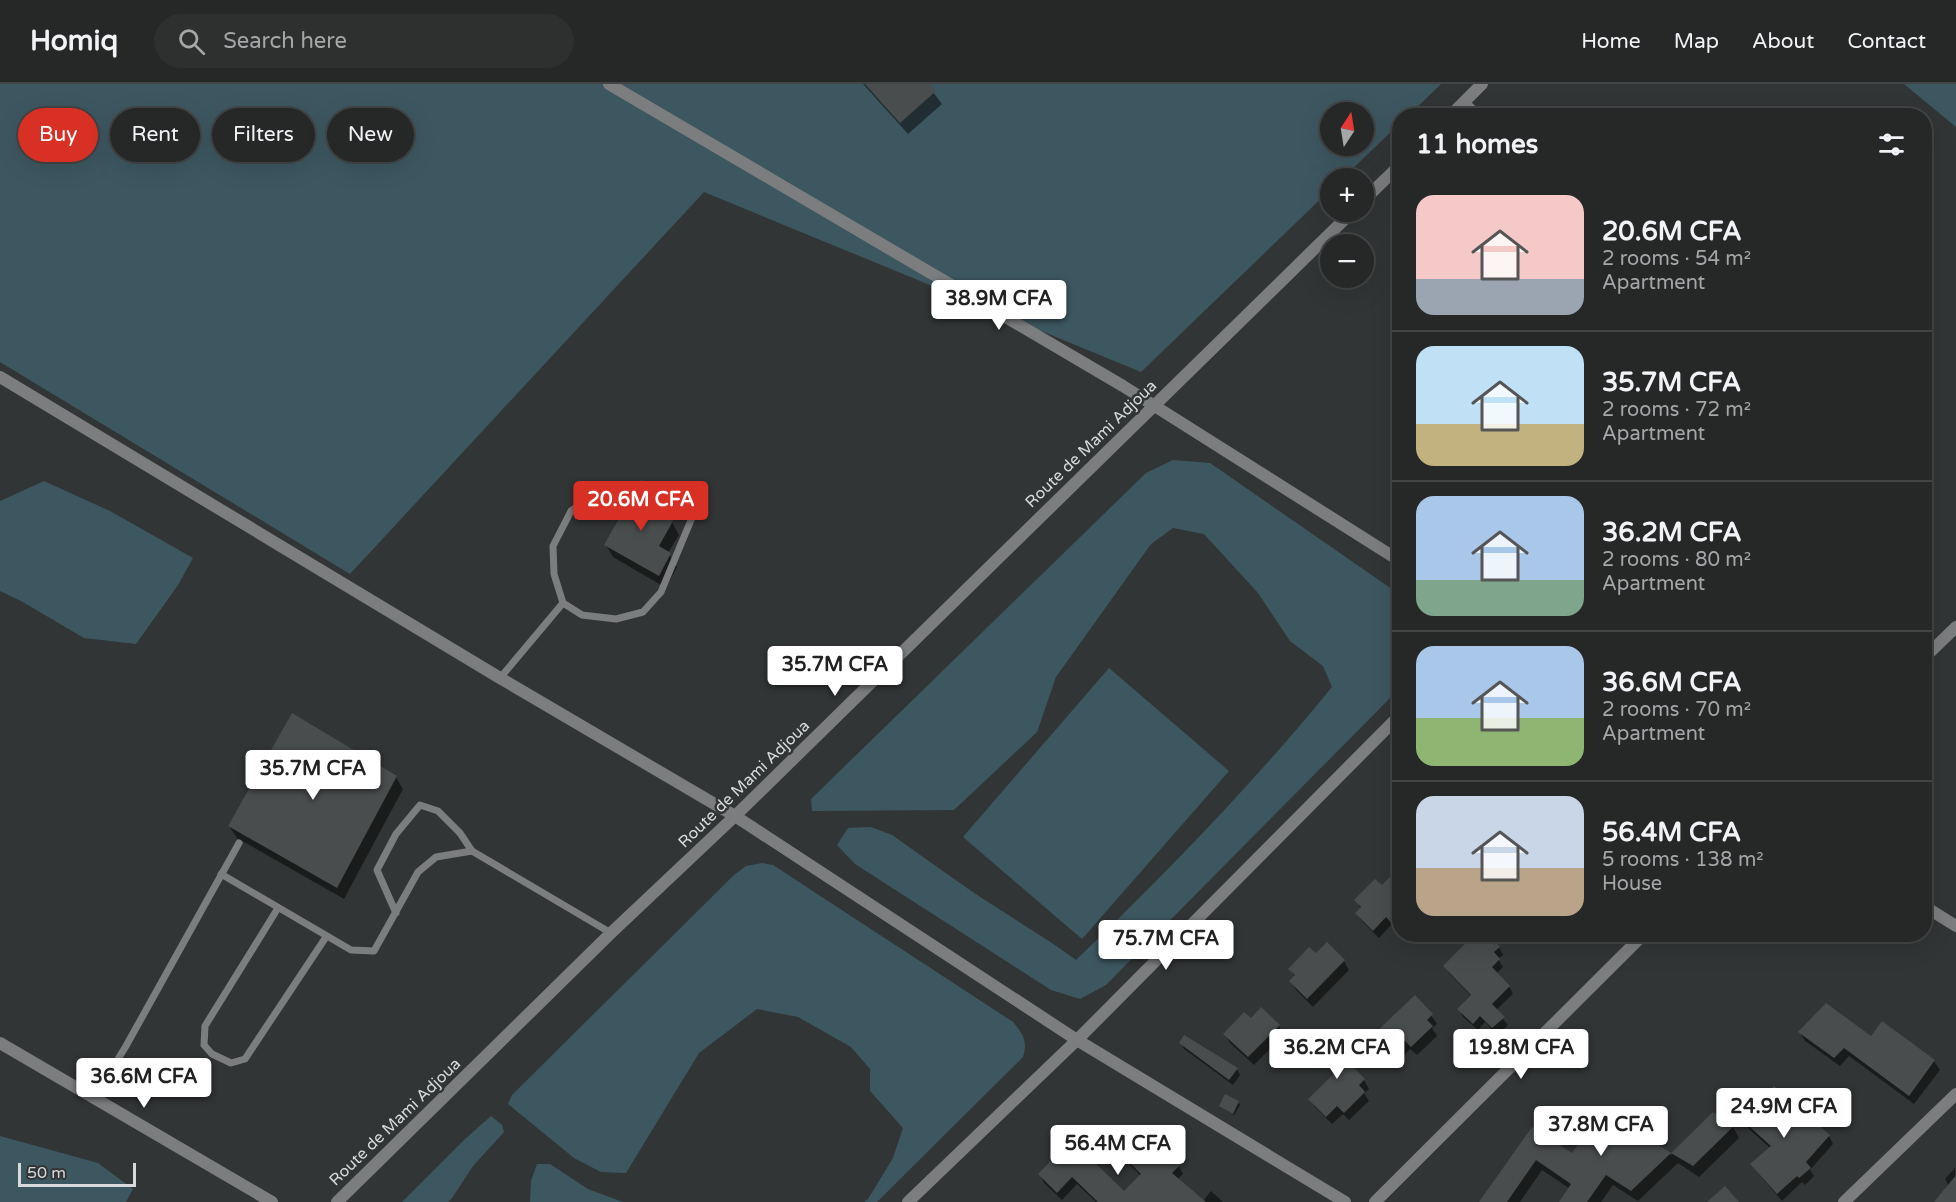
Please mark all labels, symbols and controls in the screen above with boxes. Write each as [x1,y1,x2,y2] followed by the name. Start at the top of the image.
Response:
[154,14,574,68] search box
[30,24,118,58] text: Homiq
[175,25,208,58] icon: search
[223,28,347,54] text: Search here
[1581,29,1641,54] text: Home
[1674,29,1719,54] text: Map
[1752,29,1814,54] text: About
[1847,29,1926,54] text: Contact
[1320,102,1374,156] north arrow
[1320,102,1374,288] map controls
[18,108,98,162] chip: Buy
[110,108,200,162] chip: Rent
[212,108,315,162] chip: Filters
[327,108,414,162] chip: New
[1875,128,1908,161] icon: filters
[1416,129,1538,160] text: 11 homes
[1320,168,1374,222] button: +
[1602,216,1742,247] text: 20.6M CFA
[1464,219,1536,291] icon: home
[1320,234,1374,288] button: −
[1602,247,1751,271] text: 2 rooms · 54 m²
[1602,271,1705,295] text: Apartment
[930,280,1068,331] pin: 38.9M CFA
[945,287,1053,311] text: 38.9M CFA
[1602,367,1741,398] text: 35.7M CFA
[1464,370,1536,442] icon: home
[1021,376,1161,512] street label: Route de Mami Adjoua
[1602,398,1751,422] text: 2 rooms · 72 m²
[1602,422,1705,446] text: Apartment
[572,481,710,532] pin: 20.6M CFA
[587,488,695,512] text: 20.6M CFA
[1602,517,1742,548] text: 36.2M CFA
[1464,520,1536,592] icon: home
[1602,548,1751,572] text: 2 rooms · 80 m²
[1602,572,1705,596] text: Apartment
[766,646,904,697] pin: 35.7M CFA
[782,653,888,677] text: 35.7M CFA
[1602,667,1742,698] text: 36.6M CFA
[1464,670,1536,742] icon: home
[1602,698,1751,722] text: 2 rooms · 70 m²
[674,716,814,852] street label: Route de Mami Adjoua
[1602,722,1705,746] text: Apartment
[244,750,382,801] pin: 35.7M CFA
[260,757,366,781] text: 35.7M CFA
[1602,817,1741,848] text: 56.4M CFA
[1464,820,1536,892] icon: home
[1602,848,1764,872] text: 5 rooms · 138 m²
[1602,872,1662,896] text: House
[1097,920,1235,971] pin: 75.7M CFA
[1113,927,1219,951] text: 75.7M CFA
[1268,1029,1406,1080] pin: 36.2M CFA
[1452,1029,1590,1080] pin: 19.8M CFA
[1283,1036,1391,1060] text: 36.2M CFA
[1467,1036,1575,1060] text: 19.8M CFA
[325,1054,465,1190] street label: Route de Mami Adjoua
[75,1058,213,1109] pin: 36.6M CFA
[90,1065,198,1089] text: 36.6M CFA
[1715,1088,1853,1139] pin: 24.9M CFA
[1730,1095,1838,1119] text: 24.9M CFA
[1532,1106,1670,1157] pin: 37.8M CFA
[1548,1113,1654,1137] text: 37.8M CFA
[1049,1125,1187,1176] pin: 56.4M CFA
[1065,1132,1171,1156] text: 56.4M CFA
[18,1160,136,1188] scale bar
[27,1163,66,1183] text: 50 m

